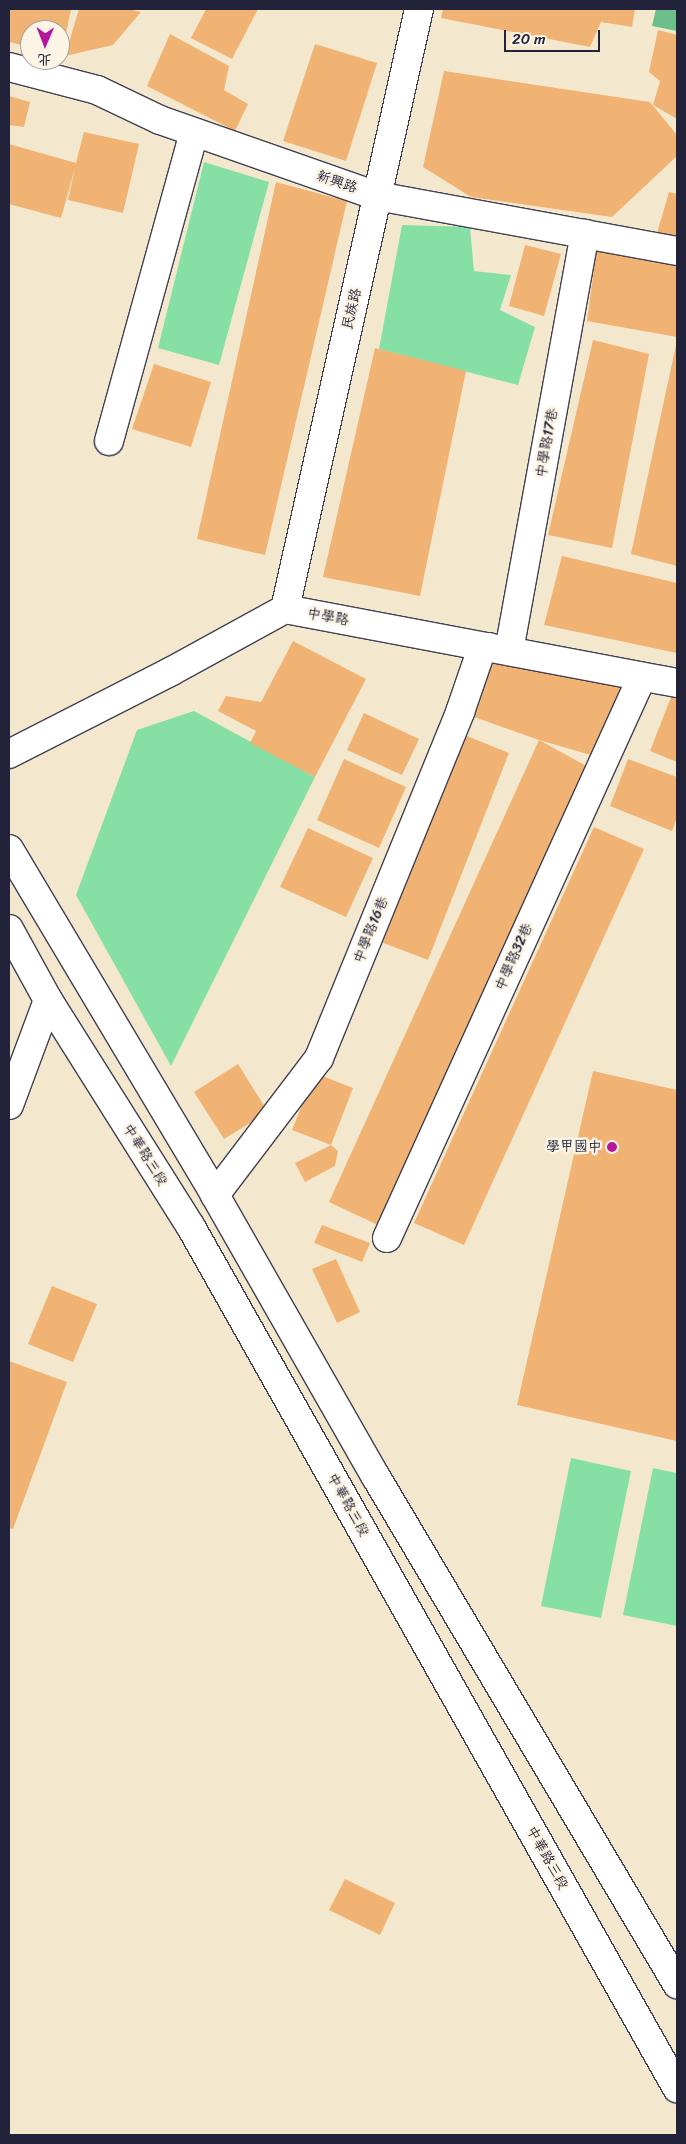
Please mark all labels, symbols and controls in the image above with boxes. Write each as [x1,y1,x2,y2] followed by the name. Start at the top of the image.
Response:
[20,20,70,70] north arrow
[506,20,602,52] scale bar
[512,26,546,52] text: 20 m
[38,47,52,72] text: 北
[314,167,360,197] street label: 新興路
[339,287,365,331] street label: 民族路
[533,407,561,479] street label: 中學路17巷
[306,605,350,629] street label: 中學路
[350,894,392,966] street label: 中學路16巷
[492,921,536,993] street label: 中學路32巷
[119,1121,171,1189] street label: 中華路三段
[546,1139,602,1155] place label: 學甲國中
[606,1141,618,1153] marker: 學甲國中
[324,1470,372,1540] street label: 中華路三段
[523,1823,571,1893] street label: 中華路三段

